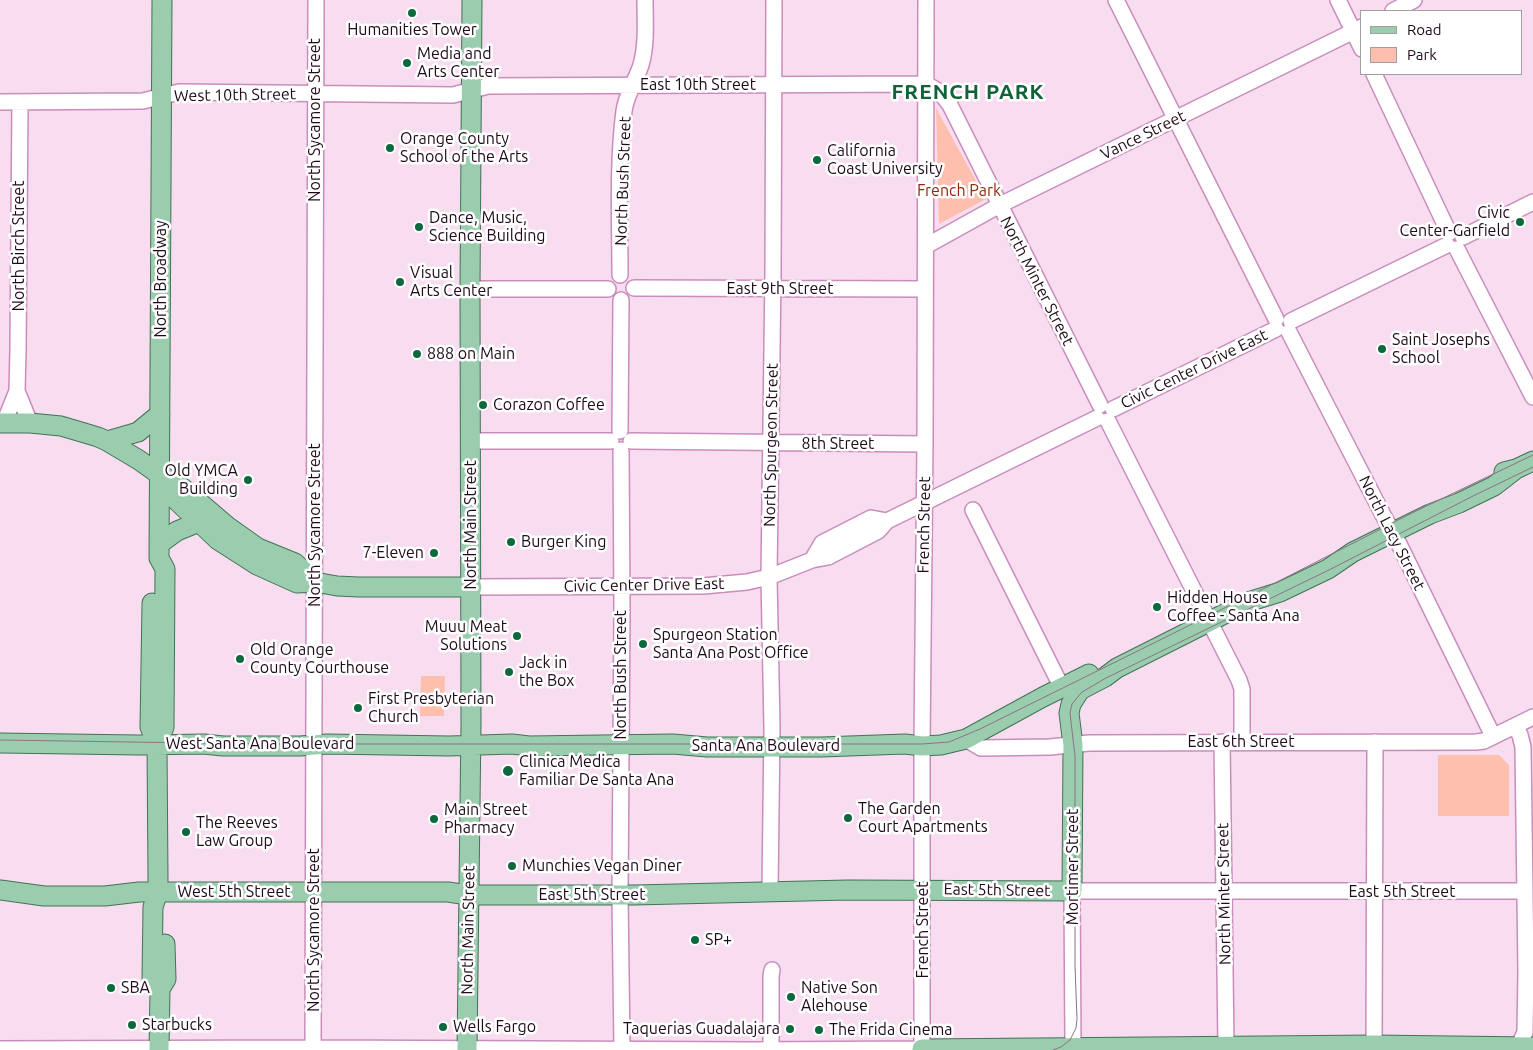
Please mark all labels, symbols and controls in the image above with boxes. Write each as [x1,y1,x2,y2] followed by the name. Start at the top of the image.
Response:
[406,7,418,19] marker: Humanities Tower
[1360,10,1523,75] legend
[347,20,477,40] place label: Humanities Tower
[1407,21,1442,38] text: Road
[305,38,325,202] street label: North Sycamore Street
[417,44,499,82] place label: Media and Arts Center
[1407,46,1437,63] text: Park
[401,57,413,69] marker: Media and Arts Center
[640,75,756,95] street label: East 10th Street
[890,79,1046,105] district label: FRENCH PARK
[174,84,296,106] street label: West 10th Street
[1098,106,1188,164] street label: Vance Street
[611,116,635,246] street label: North Bush Street
[400,129,528,167] place label: Orange County School of the Arts
[827,141,943,179] place label: California Coast University
[384,142,396,154] marker: Orange County School of the Arts
[811,154,823,166] marker: California Coast University
[9,181,29,311] street label: North Birch Street
[917,181,1001,201] park label: French Park
[1399,203,1510,241] place label: Civic Center-Garfield
[429,208,546,246] place label: Dance, Music, Science Building
[996,213,1078,349] street label: North Minter Street
[1514,216,1526,228] marker: Civic Center-Garfield
[151,220,171,338] street label: North Broadway
[413,221,425,233] marker: Dance, Music, Science Building
[410,263,492,301] place label: Visual Arts Center
[394,276,406,288] marker: Visual Arts Center
[727,279,833,299] street label: East 9th Street
[1117,325,1271,413] street label: Civic Center Drive East
[1392,330,1490,368] place label: Saint Josephs School
[1376,343,1388,355] marker: Saint Josephs School
[427,344,515,364] place label: 888 on Main
[411,348,423,360] marker: 888 on Main
[760,363,782,527] street label: North Spurgeon Street
[493,395,605,415] place label: Corazon Coffee
[477,399,489,411] marker: Corazon Coffee
[802,434,874,454] street label: 8th Street
[305,443,325,607] street label: North Sycamore Street
[461,460,481,590] street label: North Main Street
[165,461,238,499] place label: Old YMCA Building
[1355,473,1429,593] street label: North Lacy Street
[242,474,254,486] marker: Old YMCA Building
[914,476,934,574] street label: French Street
[521,532,606,552] place label: Burger King
[505,536,517,548] marker: Burger King
[363,543,424,563] place label: 7-Eleven
[428,547,440,559] marker: 7-Eleven
[563,574,725,596] street label: Civic Center Drive East
[1167,588,1300,626] place label: Hidden House Coffee - Santa Ana
[1151,601,1163,613] marker: Hidden House Coffee - Santa Ana
[611,610,631,740] street label: North Bush Street
[425,617,507,655] place label: Muuu Meat Solutions
[653,625,809,663] place label: Spurgeon Station Santa Ana Post Office
[511,630,523,642] marker: Muuu Meat Solutions
[637,638,649,650] marker: Spurgeon Station Santa Ana Post Office
[250,640,389,678] place label: Old Orange County Courthouse
[234,653,246,665] marker: Old Orange County Courthouse
[519,653,574,691] place label: Jack in the Box
[503,666,515,678] marker: Jack in the Box
[368,689,494,727] place label: First Presbyterian Church
[352,702,364,714] marker: First Presbyterian Church
[1188,732,1294,752] street label: East 6th Street
[166,734,354,754] street label: West Santa Ana Boulevard
[692,736,840,756] street label: Santa Ana Boulevard
[519,752,674,790] place label: Clinica Medica Familiar De Santa Ana
[501,764,515,778] marker: Clinica Medica Familiar De Santa Ana
[858,799,988,837] place label: The Garden Court Apartments
[444,800,527,838] place label: Main Street Pharmacy
[1063,809,1083,925] street label: Mortimer Street
[842,812,854,824] marker: The Garden Court Apartments
[196,813,278,851] place label: The Reeves Law Group
[428,813,440,825] marker: Main Street Pharmacy
[1213,823,1235,965] street label: North Minter Street
[180,826,192,838] marker: The Reeves Law Group
[304,848,324,1012] street label: North Sycamore Street
[522,856,682,876] place label: Munchies Vegan Diner
[506,860,518,872] marker: Munchies Vegan Diner
[457,865,479,995] street label: North Main Street
[943,879,1051,901] street label: East 5th Street
[913,881,933,979] street label: French Street
[177,882,291,902] street label: West 5th Street
[1349,882,1455,902] street label: East 5th Street
[539,885,645,905] street label: East 5th Street
[705,930,732,950] place label: SP+
[689,934,701,946] marker: SP+
[121,978,150,998] place label: SBA
[801,978,878,1016] place label: Native Son Alehouse
[105,982,117,994] marker: SBA
[785,991,797,1003] marker: Native Son Alehouse
[142,1015,212,1035] place label: Starbucks
[453,1017,536,1037] place label: Wells Fargo
[126,1019,138,1031] marker: Starbucks
[623,1019,780,1039] place label: Taquerias Guadalajara
[829,1020,953,1040] place label: The Frida Cinema
[437,1021,449,1033] marker: Wells Fargo
[784,1023,796,1035] marker: Taquerias Guadalajara
[813,1024,825,1036] marker: The Frida Cinema

